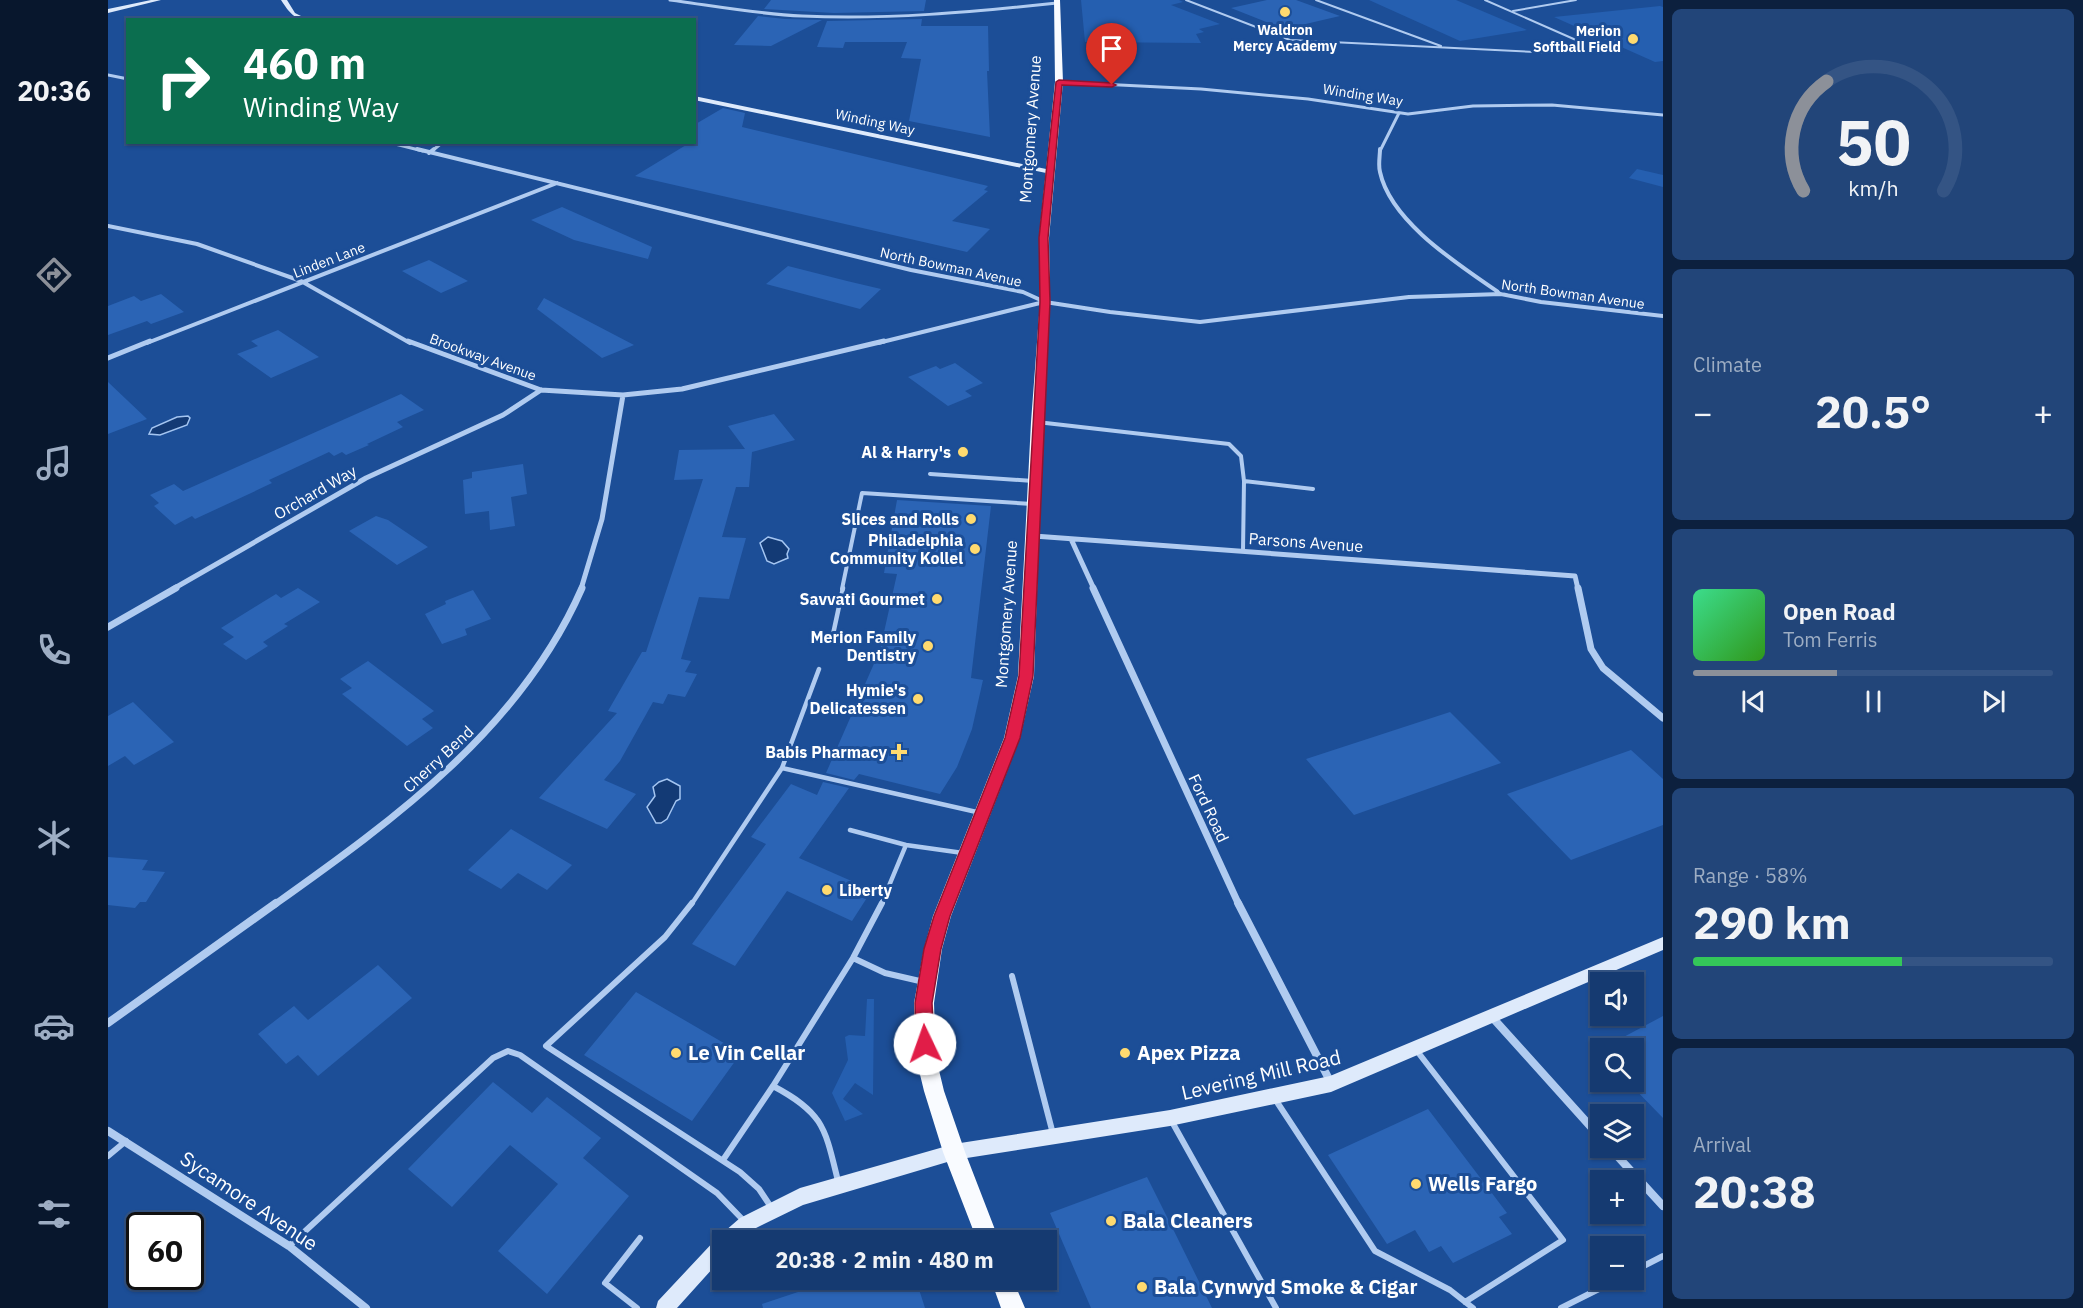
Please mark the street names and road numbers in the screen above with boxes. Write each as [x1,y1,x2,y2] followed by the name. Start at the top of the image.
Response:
[1015,54,1045,203] street label: Montgomery Avenue
[1322,80,1404,110] street label: Winding Way
[834,105,916,139] street label: Winding Way
[290,238,368,282] street label: Linden Lane
[878,243,1024,291] street label: North Bowman Avenue
[1500,275,1646,313] street label: North Bowman Avenue
[427,329,539,385] street label: Brookway Avenue
[270,460,360,524] street label: Orchard Way
[1248,528,1364,556] street label: Parsons Avenue
[991,539,1021,688] street label: Montgomery Avenue
[399,721,477,797] street label: Cherry Bend
[1184,771,1234,845] street label: Ford Road
[1178,1043,1343,1106] street label: Levering Mill Road
[175,1144,323,1257] street label: Sycamore Avenue

